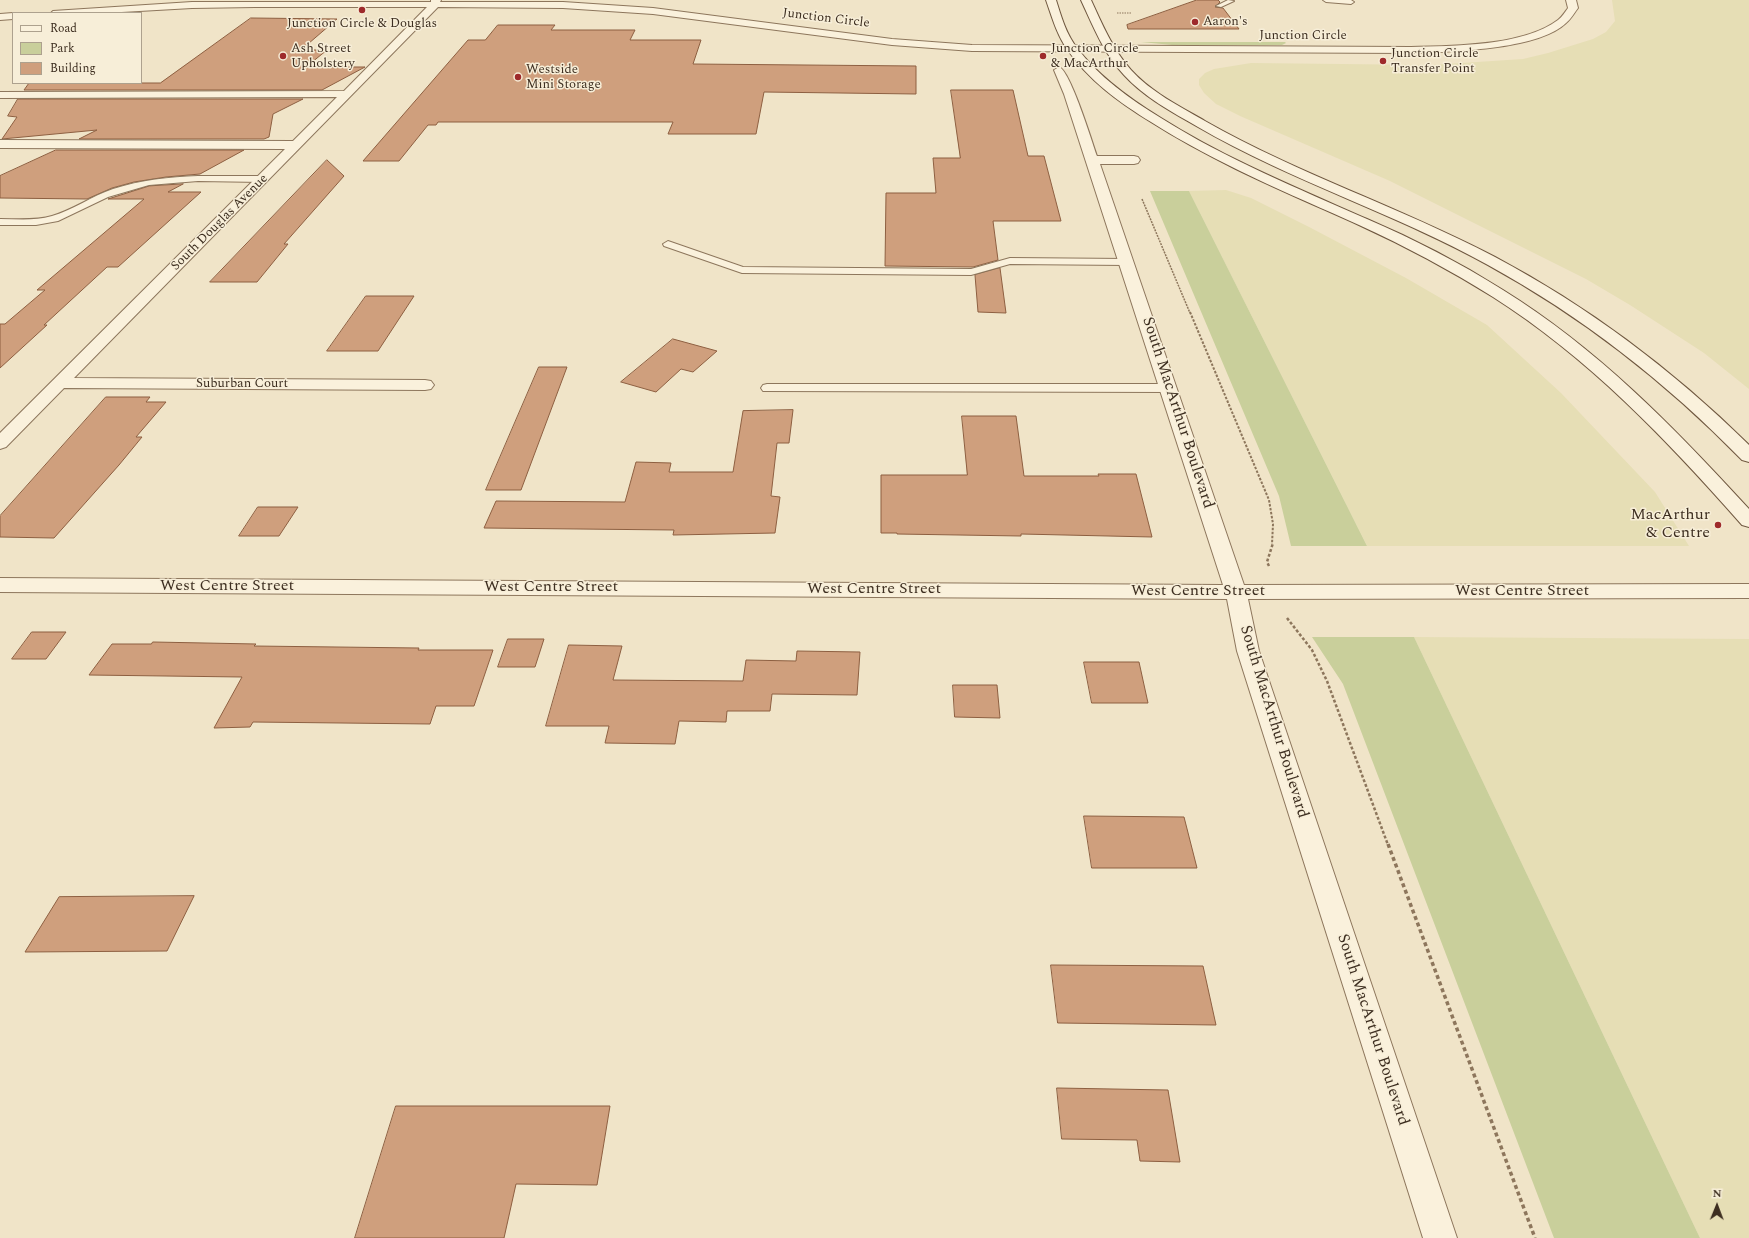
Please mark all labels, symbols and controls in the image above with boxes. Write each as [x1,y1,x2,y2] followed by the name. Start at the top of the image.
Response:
[357,5,367,15] marker: Junction Circle & Douglas
[782,6,870,32] street label: Junction Circle
[12,12,142,84] legend
[1203,14,1248,30] place label: Aaron's
[287,16,437,32] place label: Junction Circle & Douglas
[1190,17,1200,27] marker: Aaron's
[50,19,77,38] text: Road
[1259,28,1347,44] street label: Junction Circle
[50,39,75,58] text: Park
[291,41,355,72] place label: Ash Street Upholstery
[1051,41,1139,72] place label: Junction Circle & MacArthur
[1391,46,1479,77] place label: Junction Circle Transfer Point
[278,51,288,61] marker: Ash Street Upholstery
[1038,51,1048,61] marker: Junction Circle & MacArthur
[1378,56,1388,66] marker: Junction Circle Transfer Point
[50,59,96,78] text: Building
[526,62,601,93] place label: Westside Mini Storage
[513,72,523,82] marker: Westside Mini Storage
[168,171,272,275] street label: South Douglas Avenue
[1137,315,1217,511] street label: South MacArthur Boulevard
[196,376,288,392] street label: Suburban Court
[1631,506,1710,544] place label: MacArthur & Centre
[1713,520,1723,530] marker: MacArthur & Centre
[160,577,294,597] street label: West Centre Street
[484,578,618,598] street label: West Centre Street
[807,580,941,600] street label: West Centre Street
[1131,582,1265,602] street label: West Centre Street
[1455,582,1589,602] street label: West Centre Street
[1235,623,1311,821] street label: South MacArthur Boulevard
[1332,932,1412,1128] street label: South MacArthur Boulevard
[1713,1185,1722,1202] text: N
[1697,1186,1737,1226] north arrow

